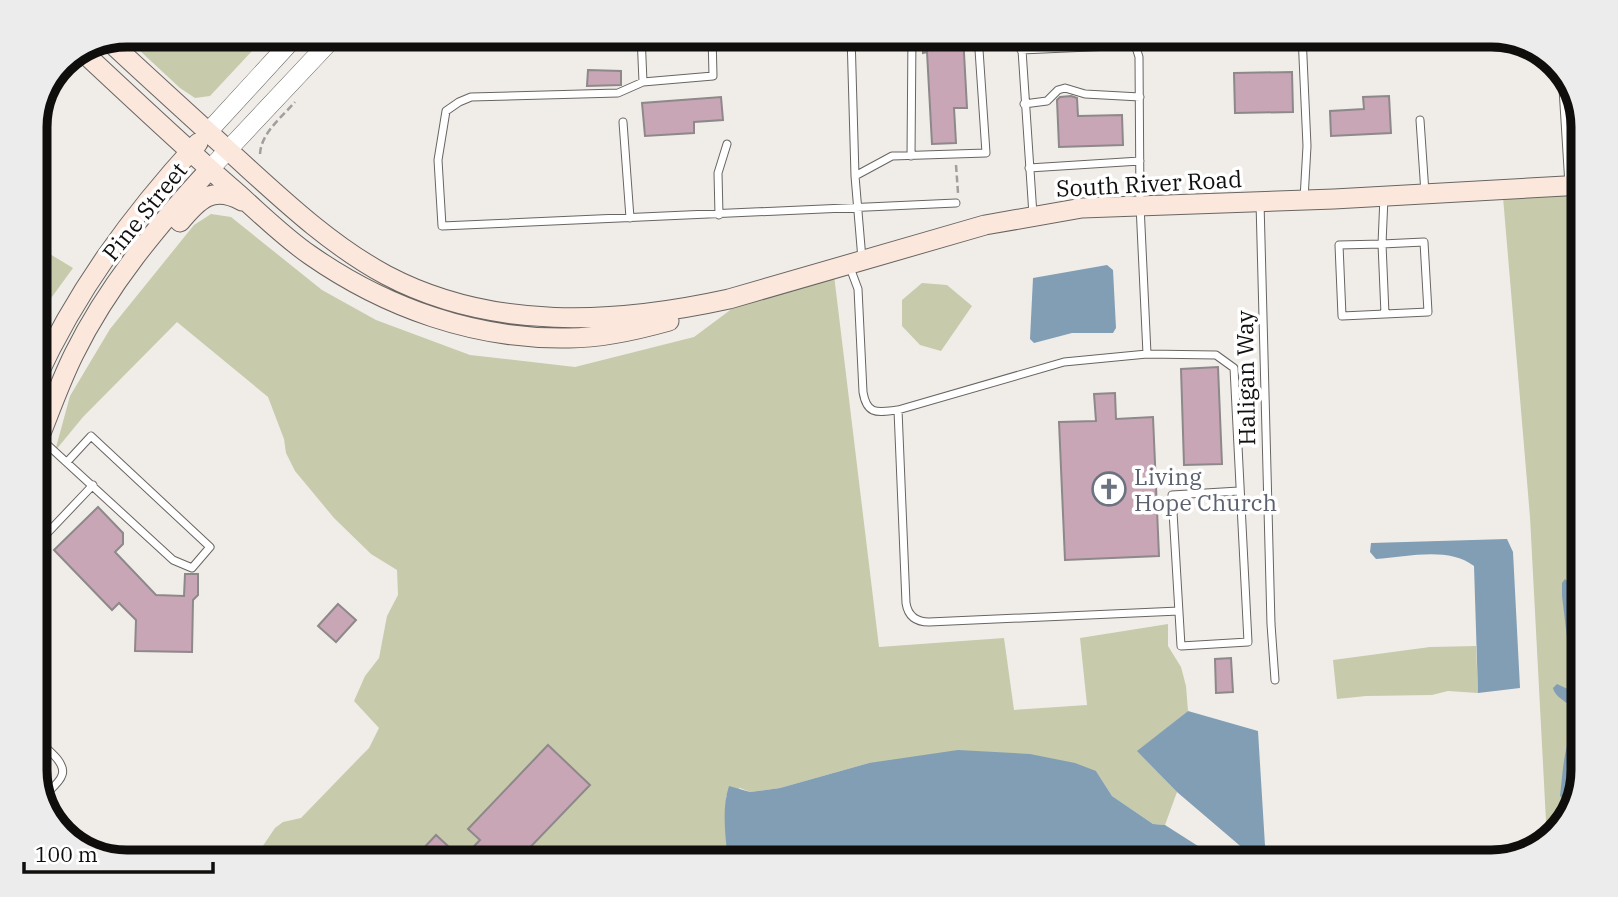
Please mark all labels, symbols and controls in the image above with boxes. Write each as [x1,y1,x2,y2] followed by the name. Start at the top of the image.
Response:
[95,155,193,267] street label: Pine Street
[1055,163,1243,203] street label: South River Road
[1229,309,1261,446] street label: Haligan Way
[1134,461,1277,517] place label: Living Hope Church
[1090,470,1128,508] church icon: Living Hope Church
[24,830,214,874] scale bar
[35,840,98,868] text: 100 m

